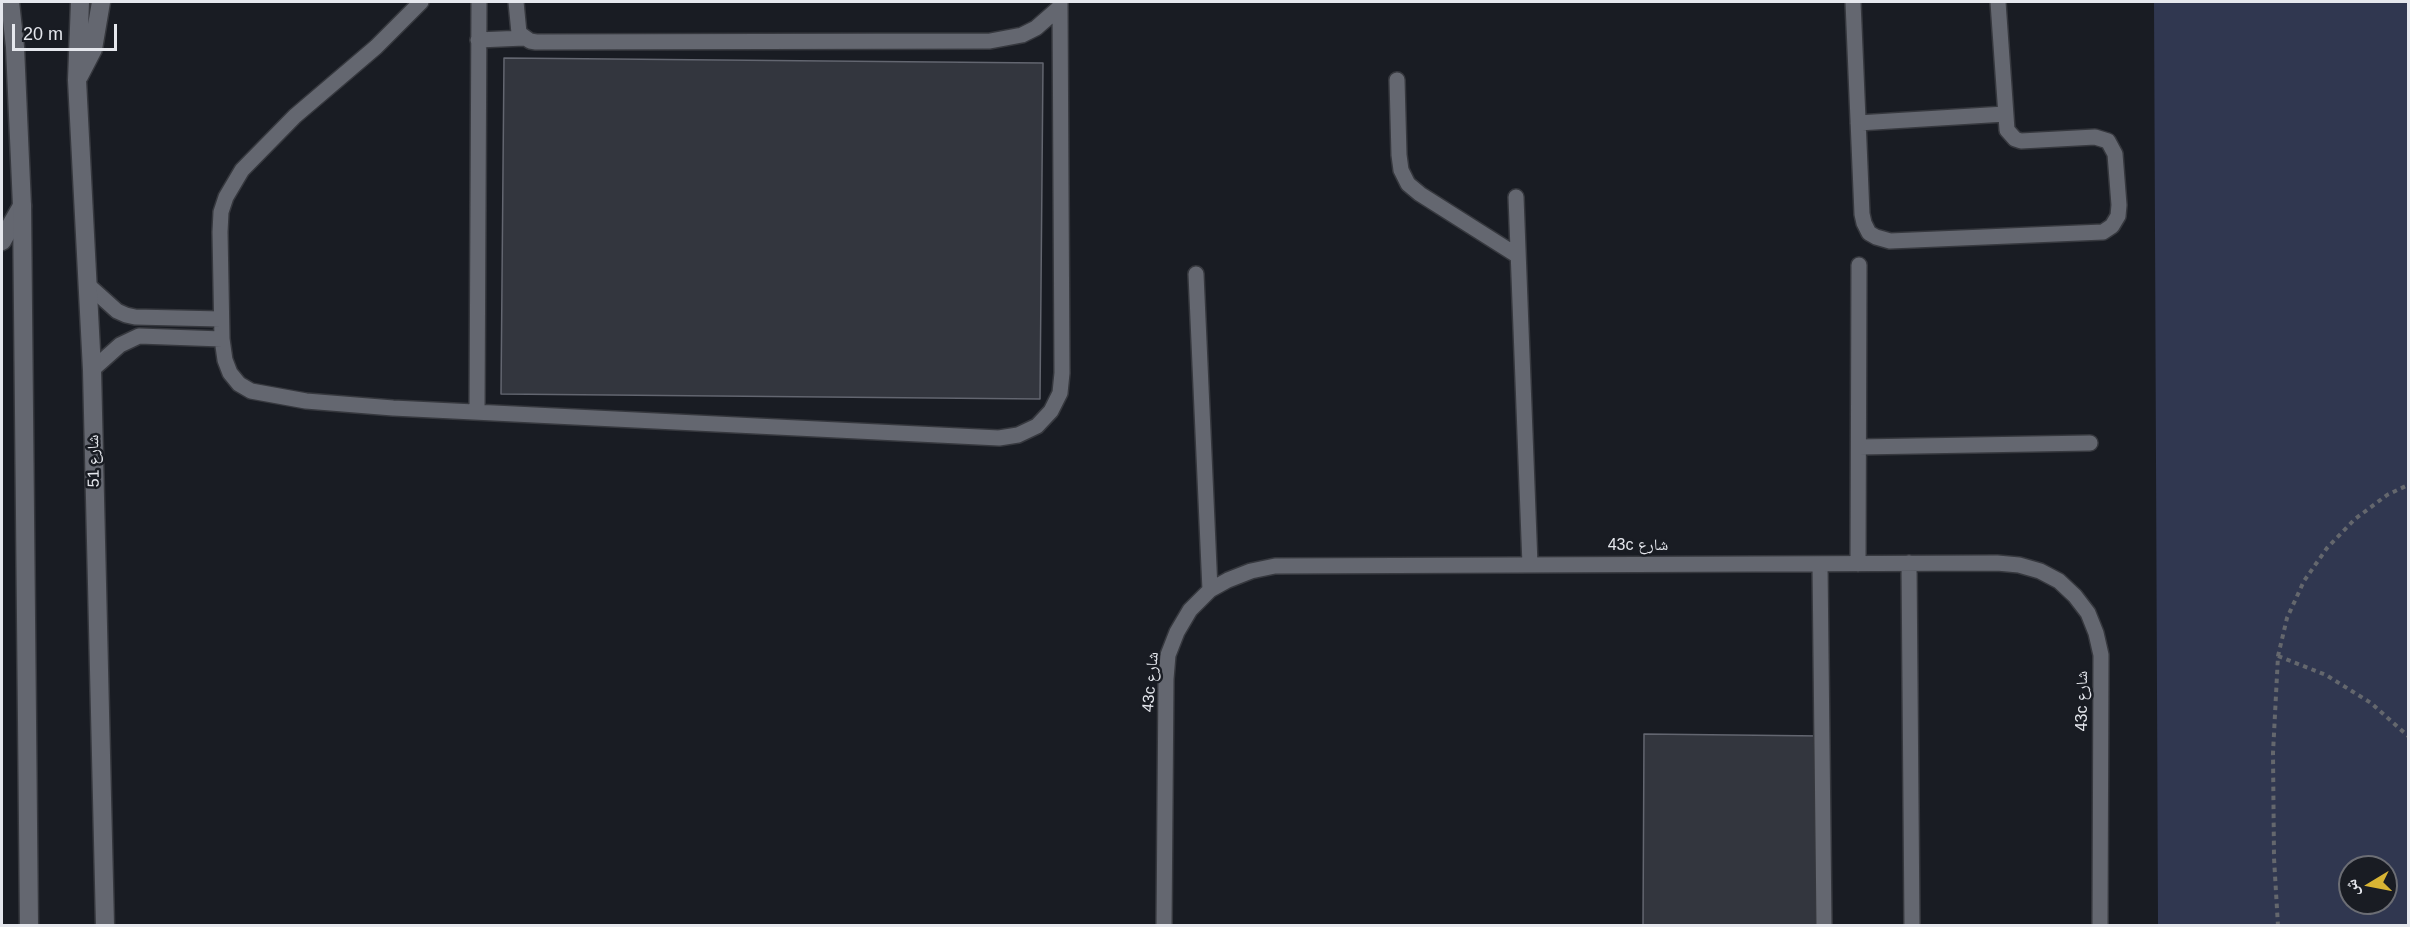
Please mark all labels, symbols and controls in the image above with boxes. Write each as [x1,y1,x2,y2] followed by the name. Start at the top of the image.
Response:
[15,12,120,50] scale bar
[23,24,63,44] text: 20 m
[84,435,104,487] street label: شارع 51
[1608,536,1668,556] street label: 43c شارع
[1139,651,1163,713] street label: 43c شارع
[2073,671,2093,731] street label: 43c شارع
[2338,855,2398,915] north arrow
[2342,878,2362,898] text: ش

